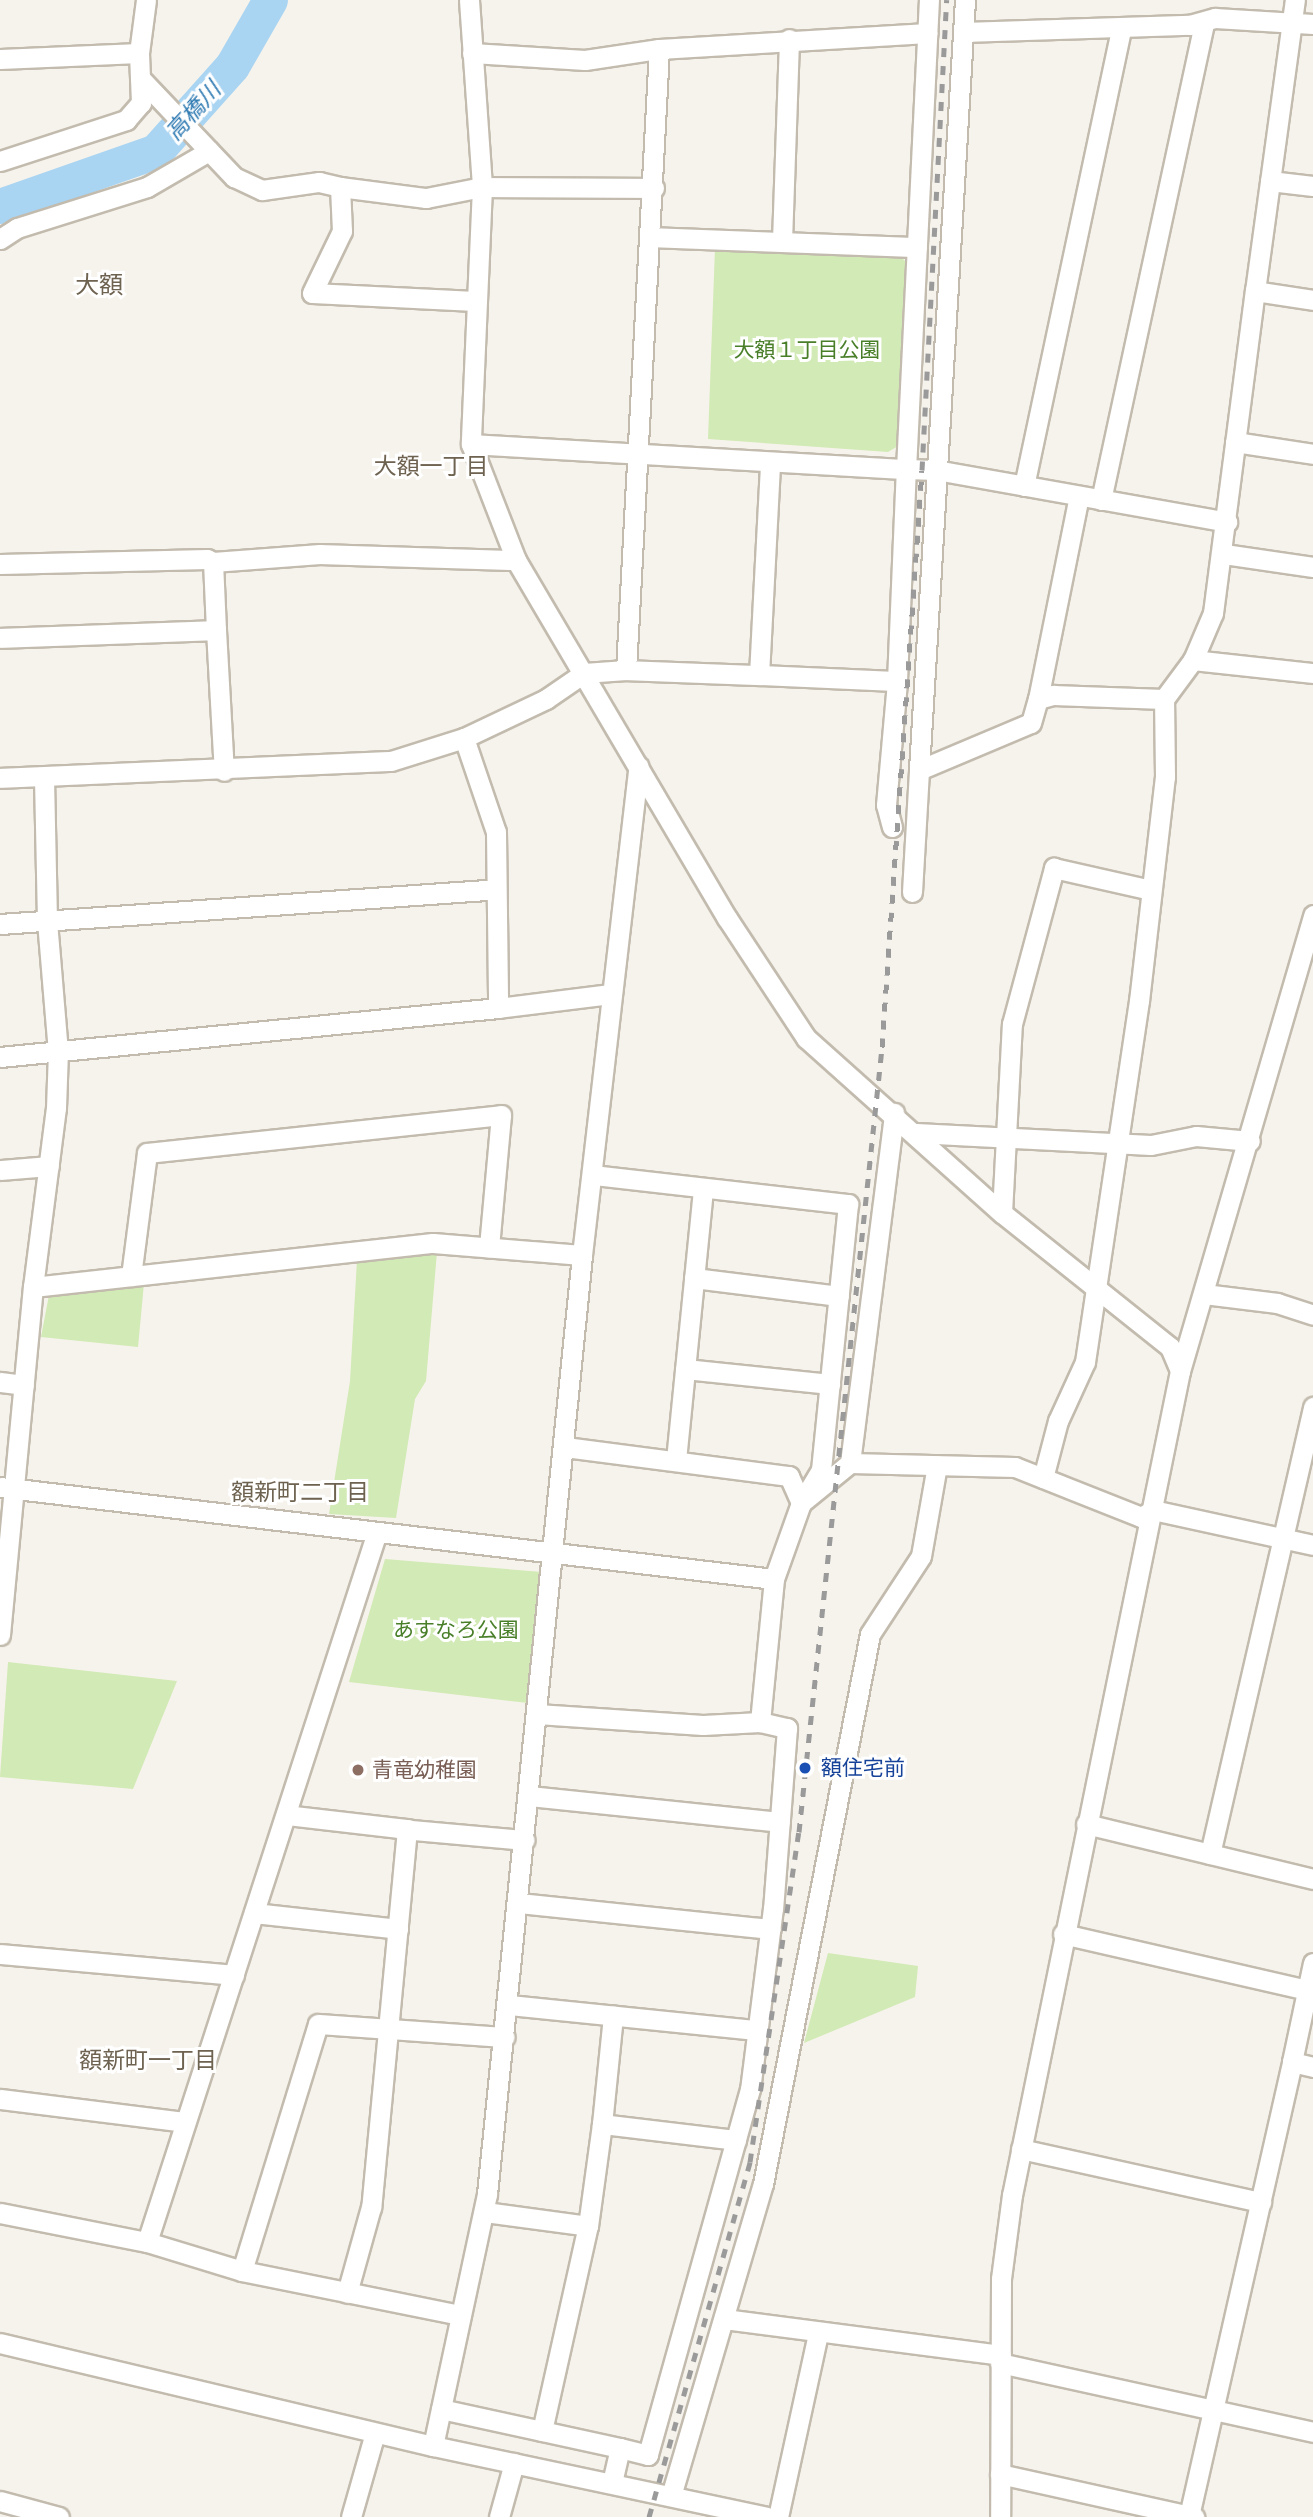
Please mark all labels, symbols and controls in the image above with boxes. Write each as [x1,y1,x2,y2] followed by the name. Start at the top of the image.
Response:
[160,76,226,146] water label: 高橋川
[75,272,123,300] district label: 大額
[734,337,880,363] park label: 大額１丁目公園
[374,452,488,480] district label: 大額一丁目
[231,1478,369,1506] district label: 額新町二丁目
[393,1617,519,1643] park label: あすなろ公園
[821,1755,905,1781] place label: 額住宅前
[372,1757,477,1783] place label: 青竜幼稚園
[795,1758,815,1778] marker: 額住宅前
[350,1762,366,1778] marker: 青竜幼稚園
[79,2046,217,2074] district label: 額新町一丁目

